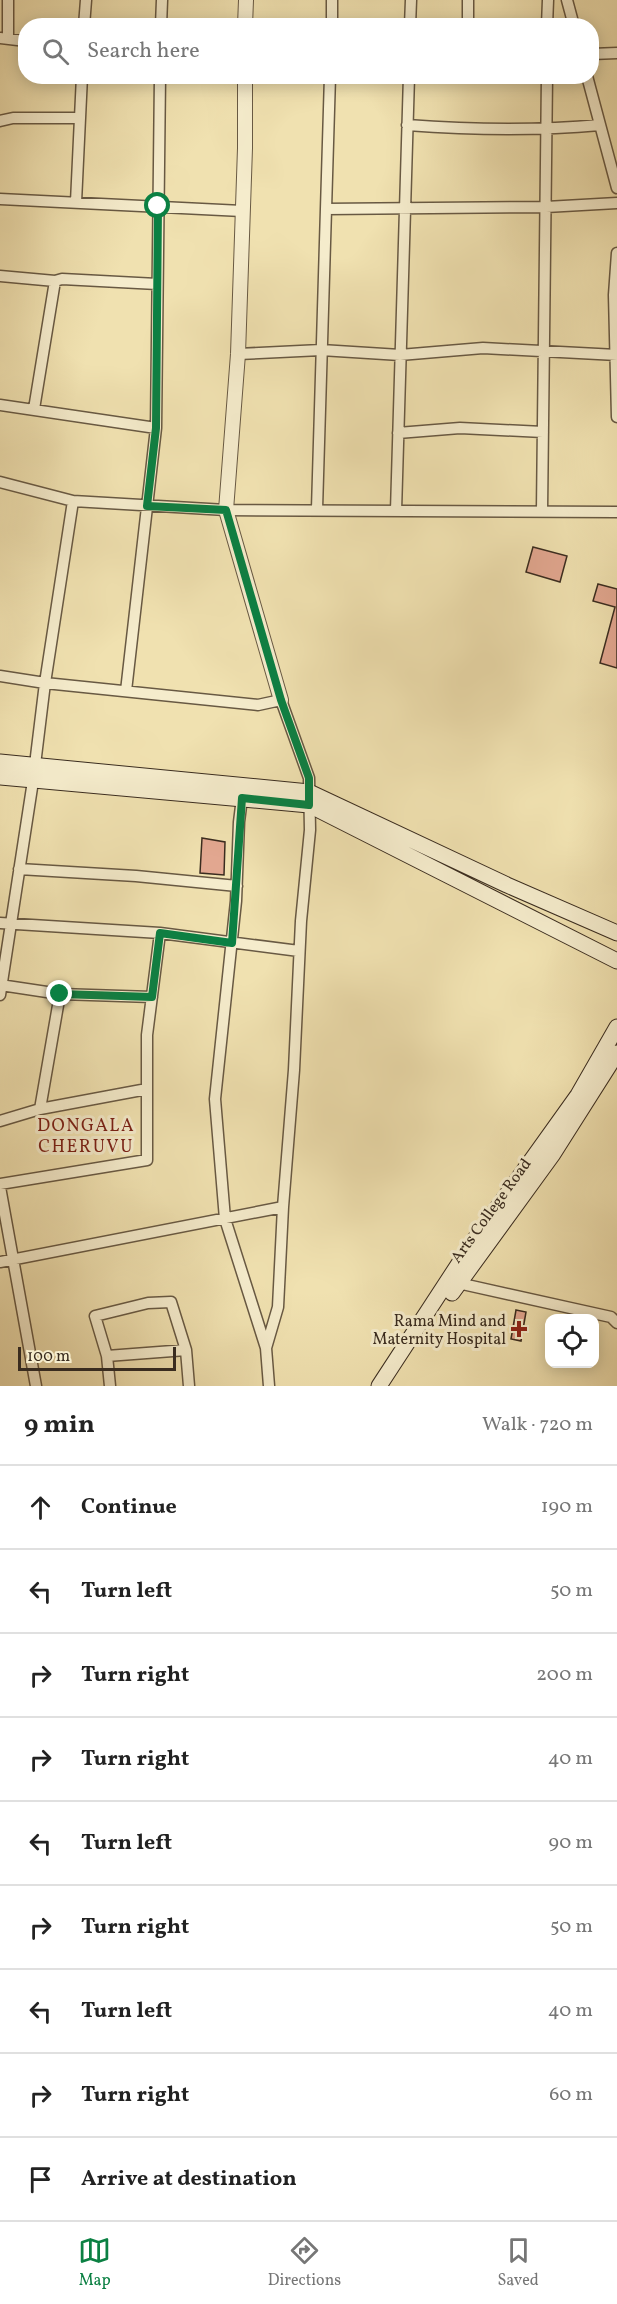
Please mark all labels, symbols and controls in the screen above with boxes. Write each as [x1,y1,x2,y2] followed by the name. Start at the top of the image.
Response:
[18,18,599,84] search box
[39,35,72,68] icon: search
[87,36,200,67] text: Search here
[144,192,170,218] route start
[46,980,72,1006] route end
[37,1114,135,1160] district label: DONGALA CHERUVU
[446,1154,537,1268] street label: Arts College Road
[373,1311,506,1351] place label: Rama Mind and Maternity Hospital
[545,1314,599,1368] map controls
[545,1314,599,1368] button: locate
[510,1320,528,1338] marker: Rama Mind and Maternity Hospital
[18,1344,176,1372] scale bar
[27,1346,70,1368] text: 100 m
[24,1407,95,1443] text: 9 min
[482,1411,593,1439] text: Walk · 720 m
[24,1491,57,1524] icon: ahead
[81,1492,177,1523] text: Continue
[541,1493,593,1521] text: 190 m
[24,1575,57,1608] icon: left
[81,1576,172,1607] text: Turn left
[550,1577,593,1605] text: 50 m
[24,1659,57,1692] icon: right
[81,1660,189,1691] text: Turn right
[536,1661,593,1689] text: 200 m
[24,1743,57,1776] icon: right
[81,1744,189,1775] text: Turn right
[548,1745,593,1773] text: 40 m
[24,1827,57,1860] icon: left
[81,1828,172,1859] text: Turn left
[549,1829,593,1857] text: 90 m
[24,1911,57,1944] icon: right
[81,1912,189,1943] text: Turn right
[550,1913,593,1941] text: 50 m
[24,1995,57,2028] icon: left
[81,1996,172,2027] text: Turn left
[548,1997,593,2025] text: 40 m
[24,2079,57,2112] icon: right
[81,2080,189,2111] text: Turn right
[549,2081,593,2109] text: 60 m
[24,2163,57,2196] icon: arrive
[81,2164,297,2195] text: Arrive at destination
[78,2234,111,2292] tab: Map
[268,2234,341,2292] tab: Directions
[498,2234,539,2292] tab: Saved

